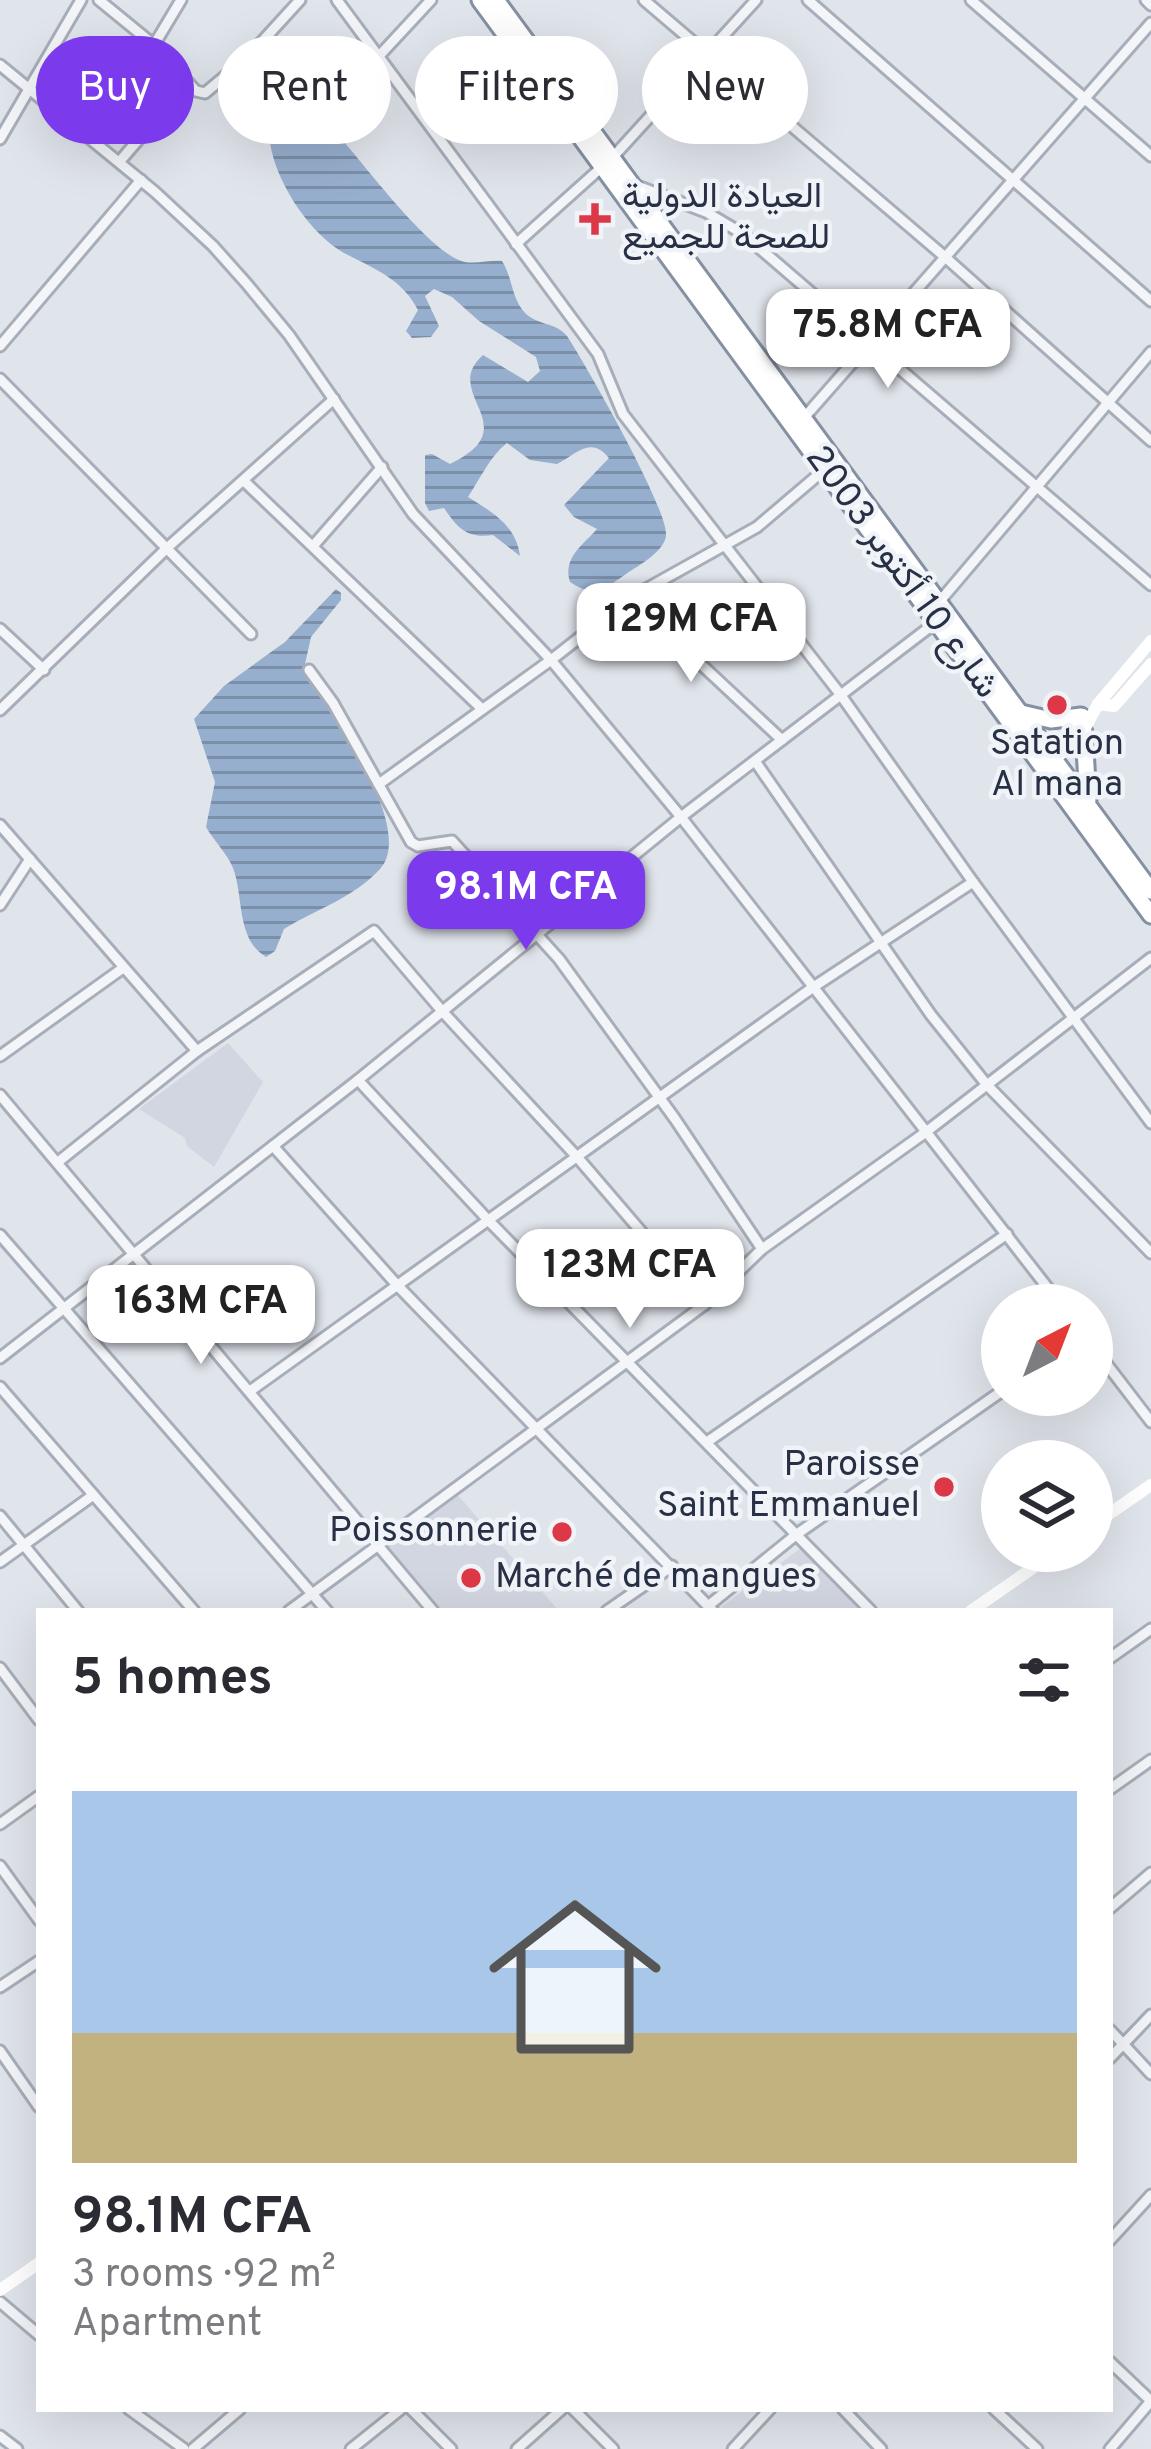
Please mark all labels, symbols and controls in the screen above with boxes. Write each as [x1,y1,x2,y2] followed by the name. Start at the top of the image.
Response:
[36,36,194,144] chip: Buy
[218,36,391,144] chip: Rent
[415,36,618,144] chip: Filters
[642,36,808,144] chip: New
[622,175,830,262] place label: العيادة الدولية للصحة للجميع
[579,203,611,235] marker: العيادة الدولية للصحة للجميع
[751,289,1025,391] pin: 75.8M CFA
[793,303,983,352] text: 75.8M CFA
[794,437,1008,709] street label: شارع 10 أكتوبر 2003
[567,583,815,685] pin: 129M CFA
[604,597,778,646] text: 129M CFA
[1044,692,1070,718] marker: Satation Al mana
[990,722,1124,809] place label: Satation Al mana
[389,851,663,953] pin: 98.1M CFA
[434,865,618,914] text: 98.1M CFA
[506,1229,754,1331] pin: 123M CFA
[543,1243,717,1292] text: 123M CFA
[77,1265,325,1367] pin: 163M CFA
[114,1279,288,1328] text: 163M CFA
[981,1284,1113,1416] north arrow
[981,1284,1113,1572] map controls
[981,1440,1113,1572] button: layers
[657,1443,920,1530] place label: Paroisse Saint Emmanuel
[931,1474,957,1500] marker: Paroisse Saint Emmanuel
[329,1509,538,1555] place label: Poissonnerie
[549,1519,575,1545] marker: Poissonnerie
[495,1555,817,1601] place label: Marché de mangues
[458,1565,484,1591] marker: Marché de mangues
[1011,1647,1077,1713] icon: filters
[72,1648,273,1713] text: 5 homes
[467,1869,683,2085] icon: home
[72,2187,312,2252] text: 98.1M CFA
[72,2252,336,2301] text: 3 rooms · 92 m²
[72,2301,262,2350] text: Apartment

